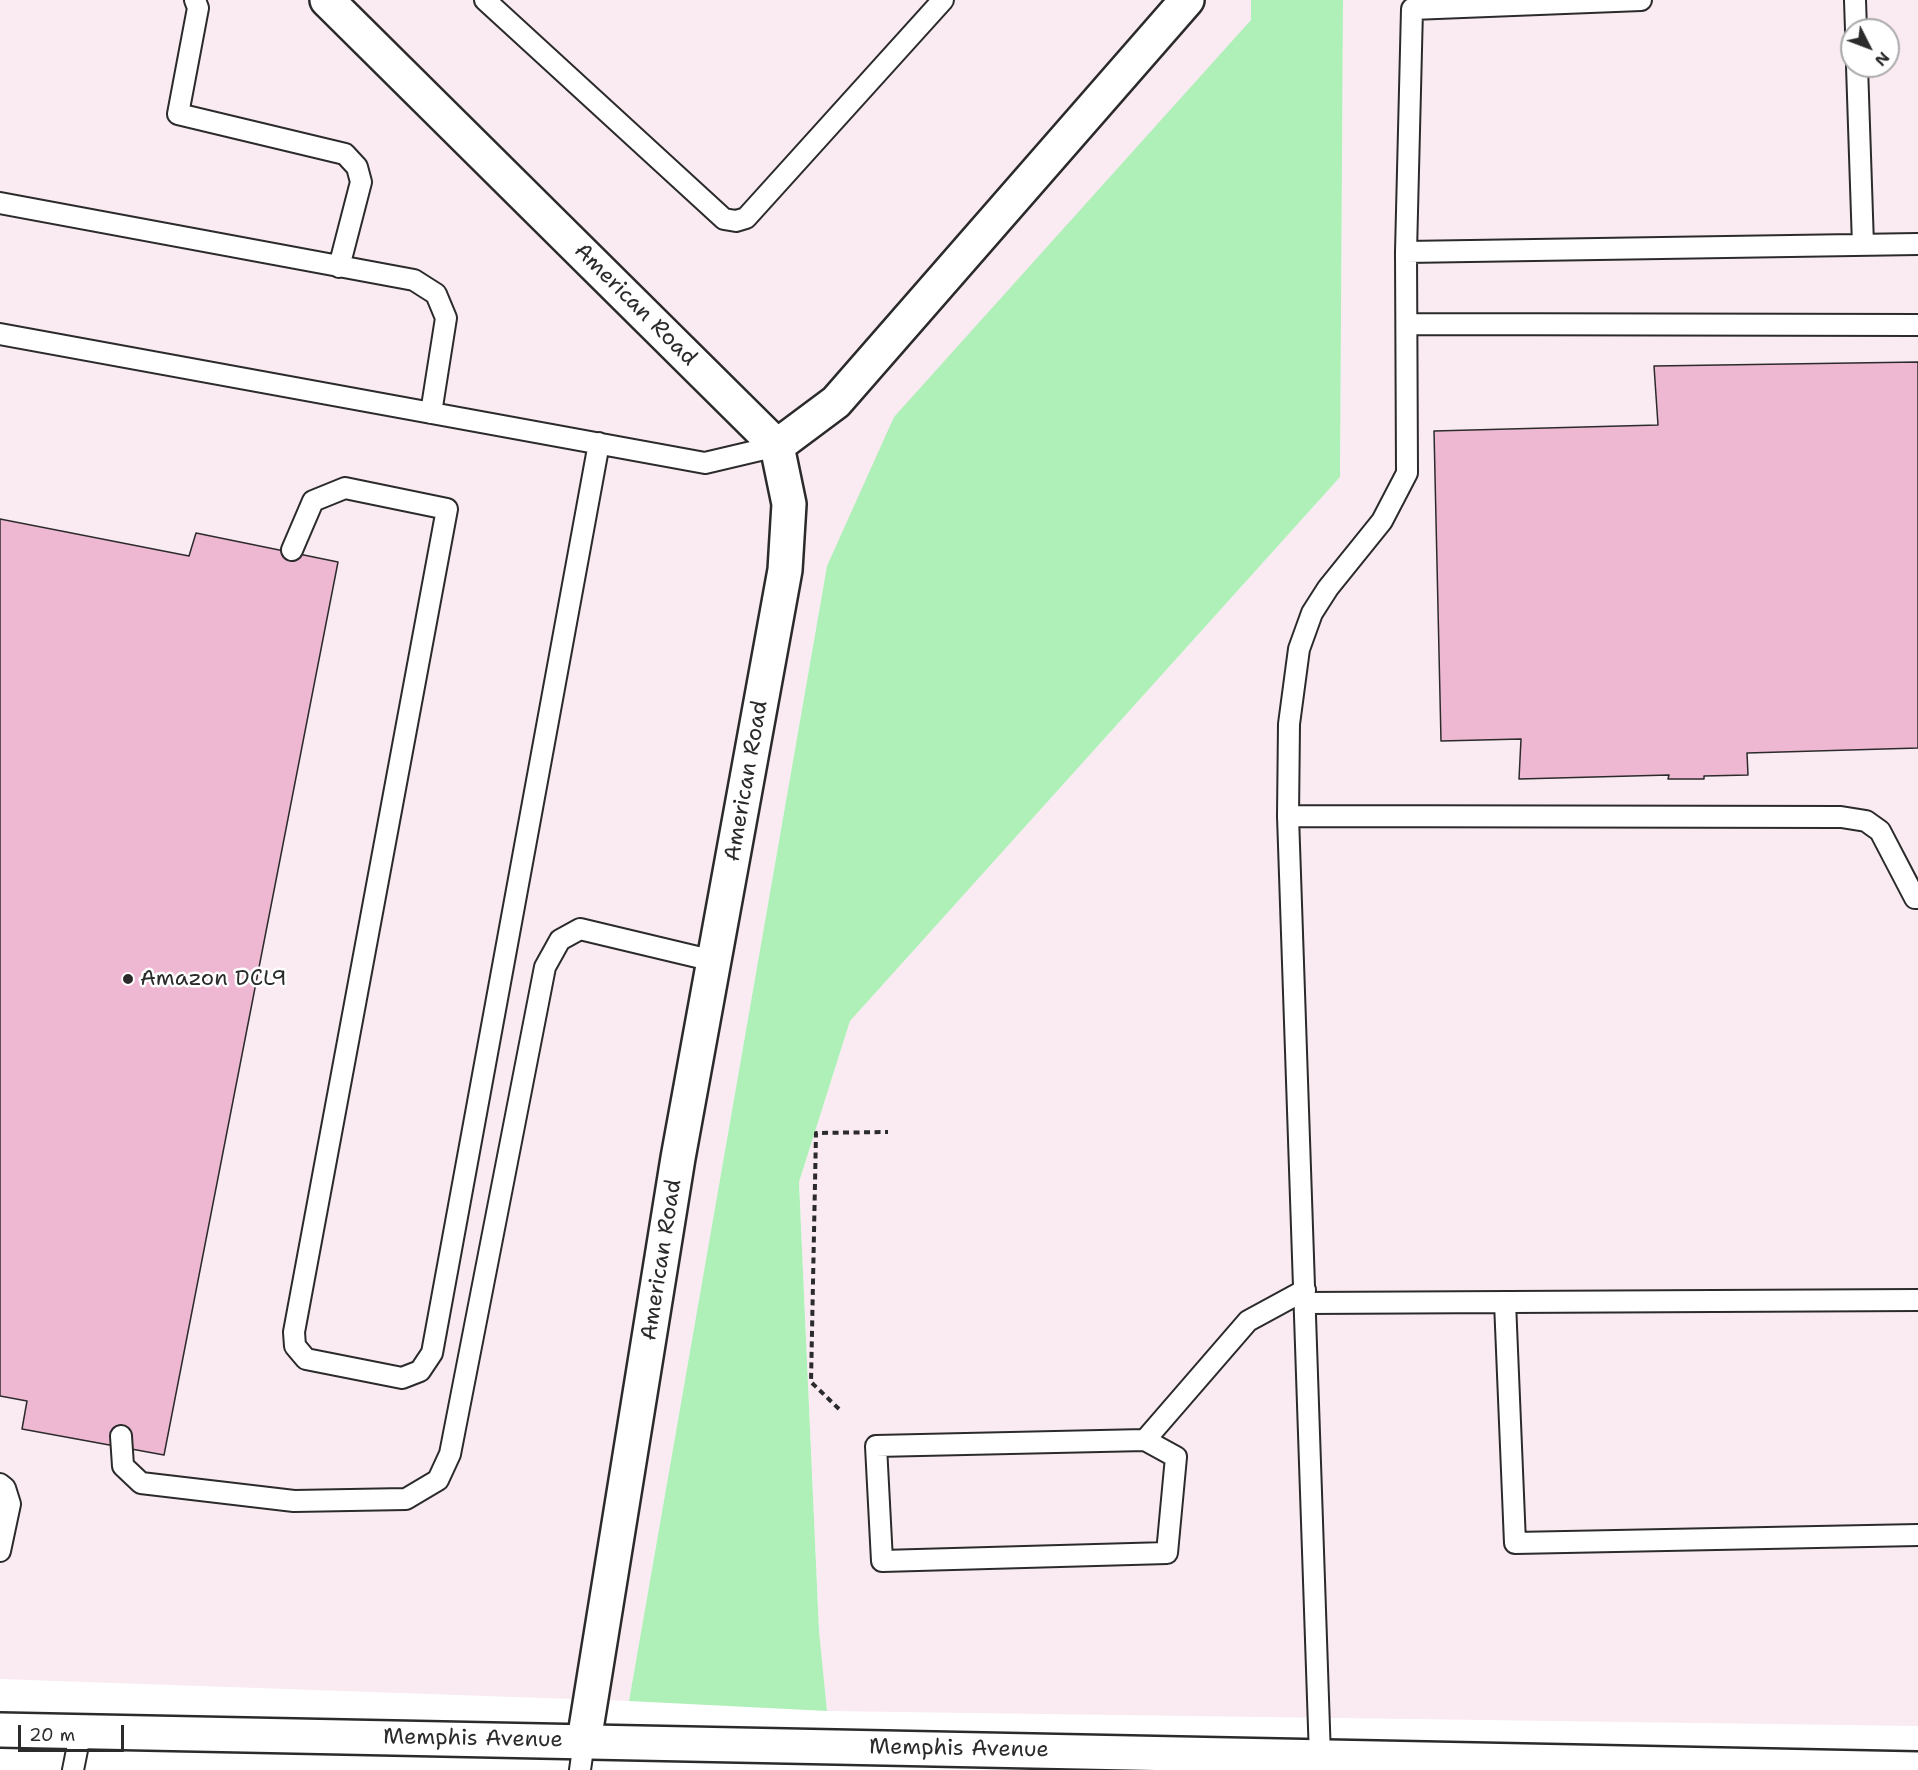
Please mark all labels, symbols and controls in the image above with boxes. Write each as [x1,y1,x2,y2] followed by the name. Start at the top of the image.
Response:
[1840,18,1900,78] north arrow
[1870,47,1894,71] text: N
[568,238,702,372] street label: American Road
[720,699,774,863] street label: American Road
[140,966,287,992] place label: Amazon DCL9
[121,972,135,986] marker: Amazon DCL9
[636,1178,688,1342] street label: American Road
[21,1713,128,1751] scale bar
[29,1723,75,1747] text: 20 m
[383,1724,563,1754] street label: Memphis Avenue
[869,1734,1049,1764] street label: Memphis Avenue

